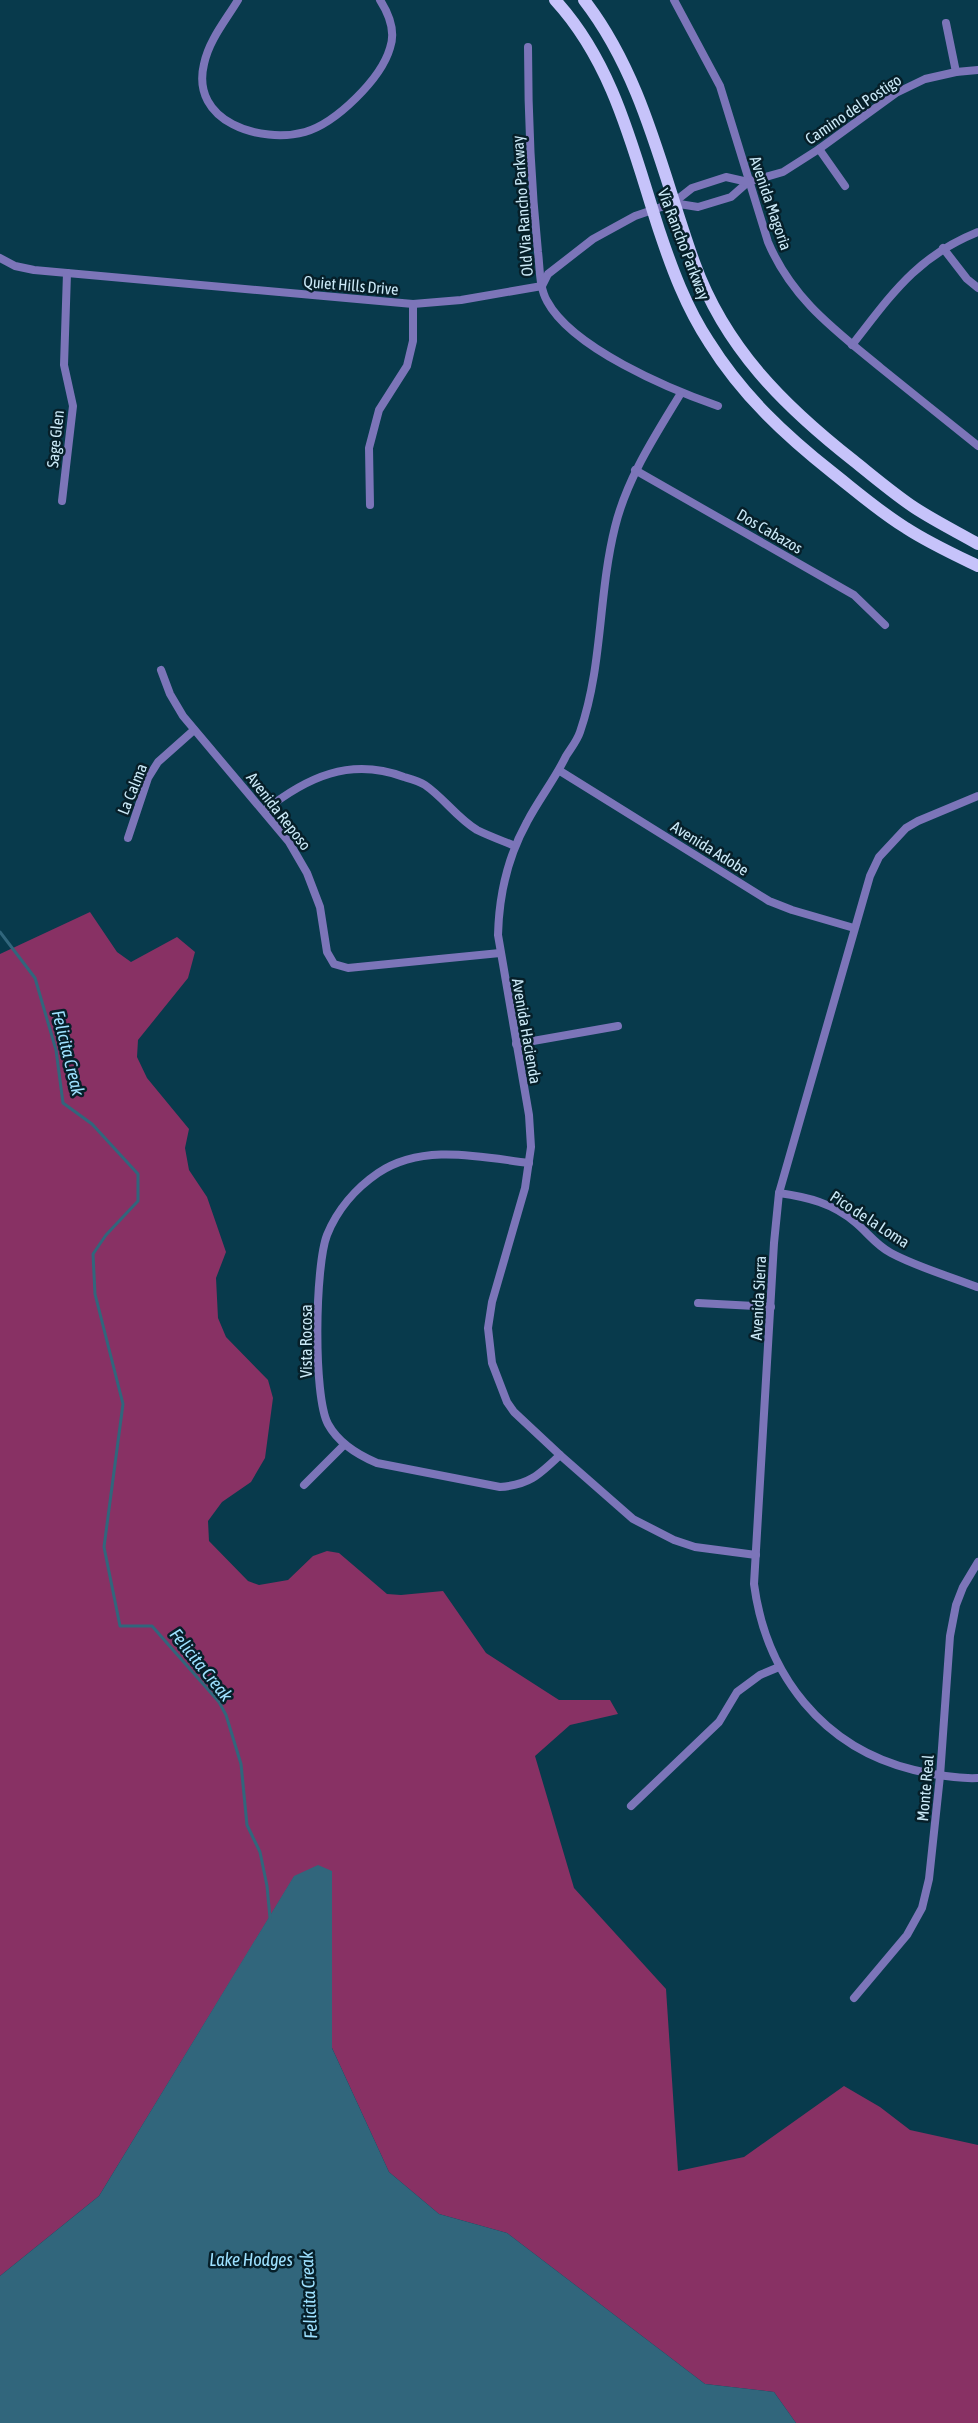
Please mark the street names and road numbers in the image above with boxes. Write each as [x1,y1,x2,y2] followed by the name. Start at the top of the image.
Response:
[802,70,905,149] street label: Camino del Postigo
[508,135,537,277] street label: Old Via Rancho Parkway
[746,154,796,253] street label: Avenida Magoria
[654,186,714,303] street label: Via Rancho Parkway
[303,272,399,298] street label: Quiet Hills Drive
[43,409,68,469] street label: Sage Glen
[734,505,806,557] street label: Dos Cabazos
[114,761,150,817] street label: La Calma
[242,769,315,854] street label: Avenida Reposo
[668,817,752,879] street label: Avenida Adobe
[509,977,545,1085] street label: Avenida Hacienda
[827,1187,913,1251] street label: Pico de la Loma
[747,1255,769,1341] street label: Avenida Sierra
[297,1304,315,1378] street label: Vista Rocosa
[913,1753,937,1822] street label: Monte Real

